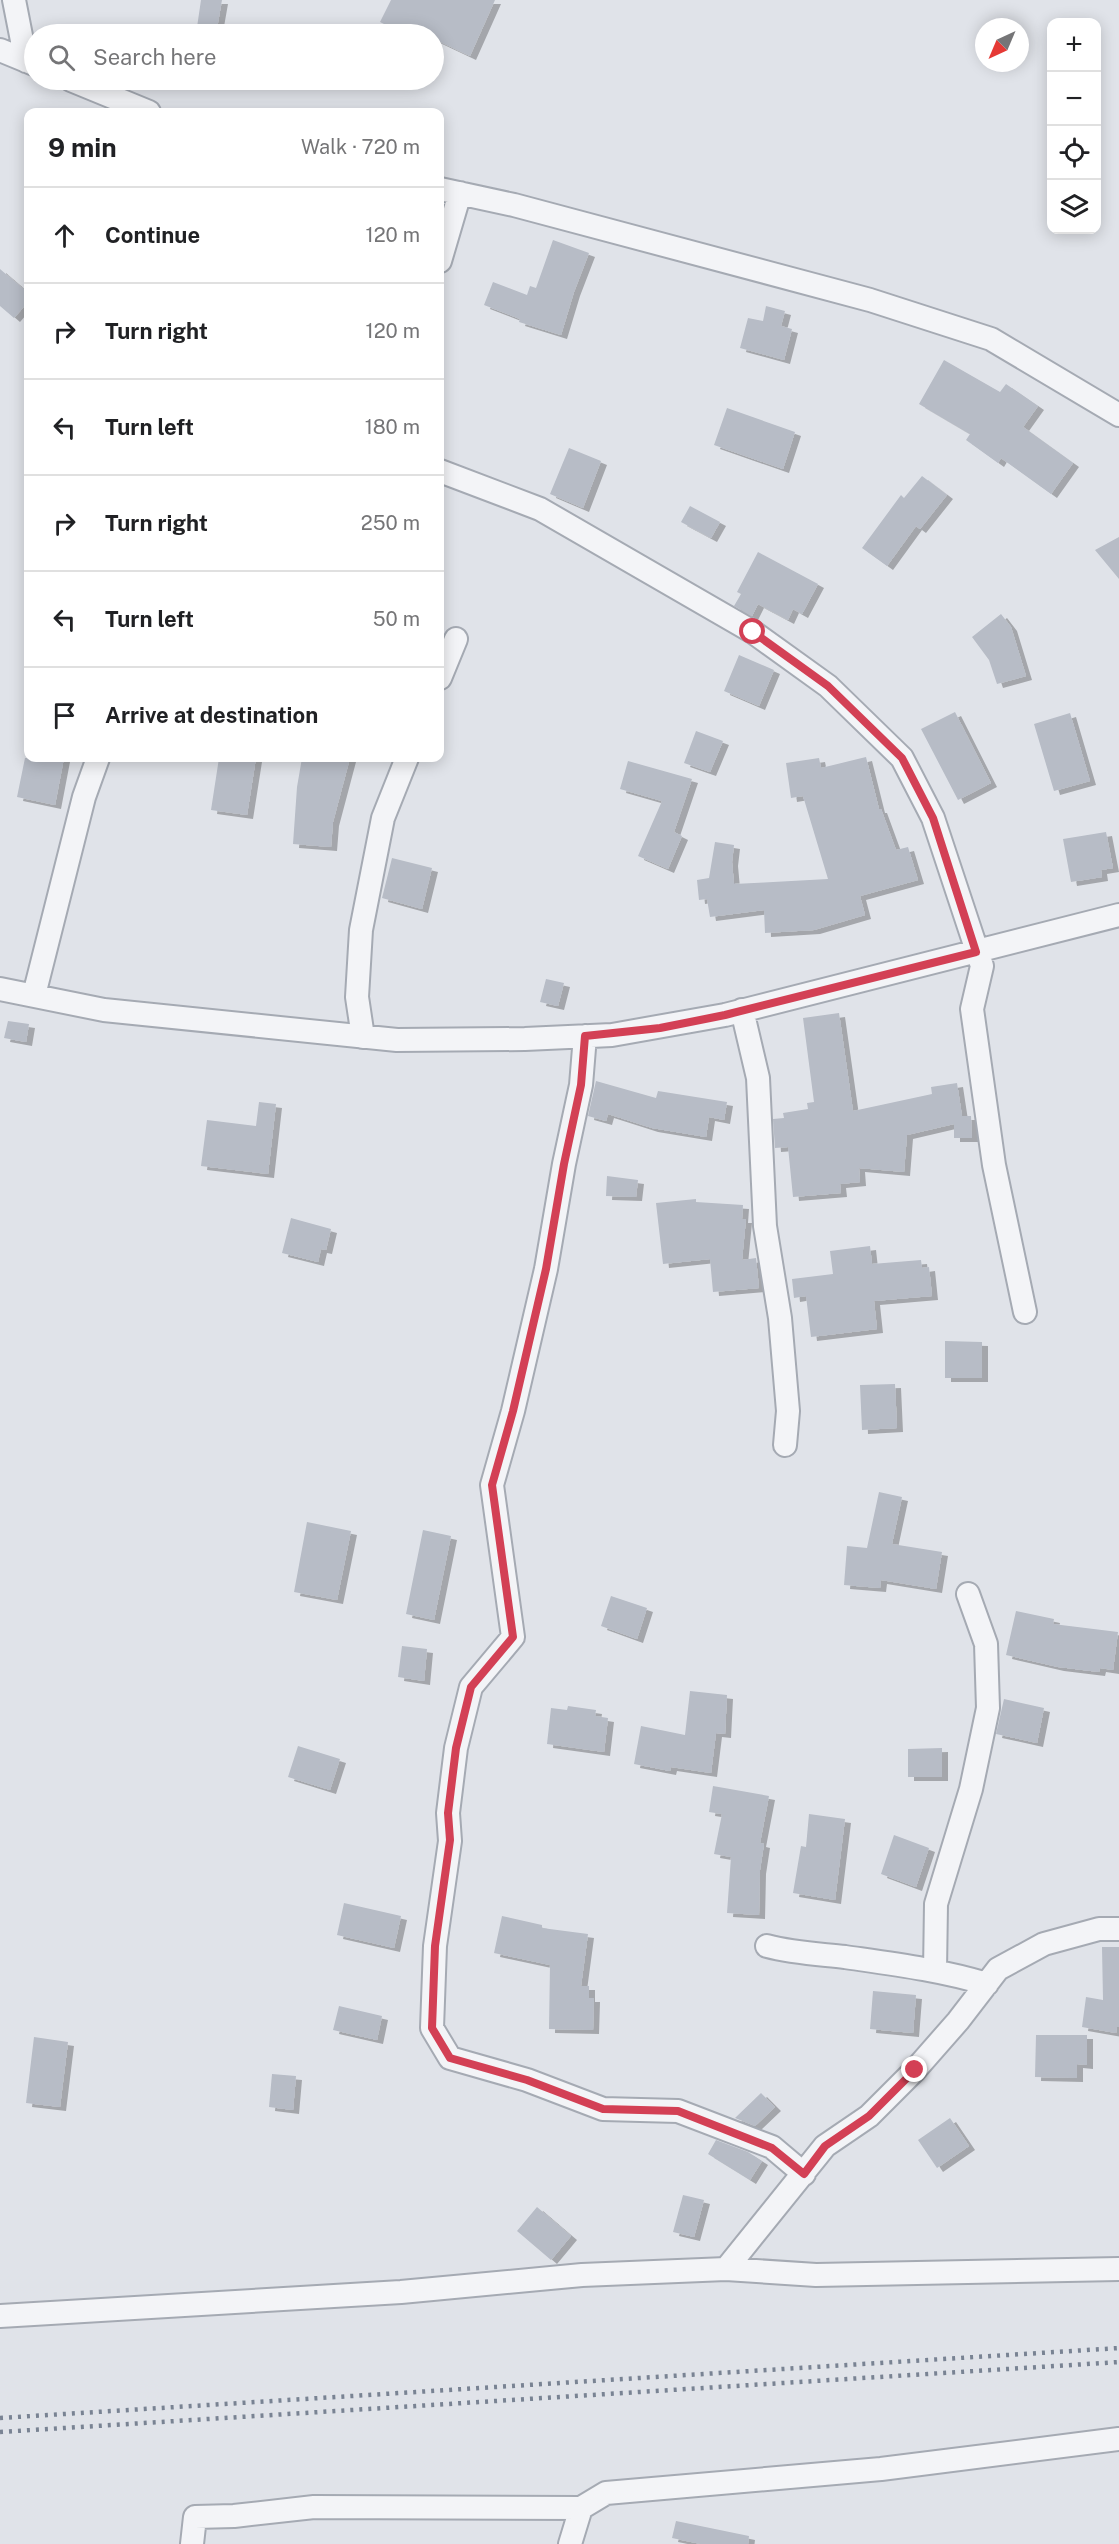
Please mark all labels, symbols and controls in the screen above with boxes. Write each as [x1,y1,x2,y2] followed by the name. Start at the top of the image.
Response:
[975,18,1029,72] north arrow
[1047,18,1101,234] map controls
[1047,18,1101,72] button: +
[24,24,444,90] search box
[45,41,78,74] icon: search
[93,44,217,70] text: Search here
[1047,72,1101,126] button: −
[1047,126,1101,180] button: locate
[48,132,117,163] text: 9 min
[301,135,420,159] text: Walk · 720 m
[1047,180,1101,234] button: layers
[48,219,81,252] icon: ahead
[105,222,200,248] text: Continue
[366,223,420,247] text: 120 m
[48,315,81,348] icon: right
[105,318,208,344] text: Turn right
[366,319,420,343] text: 120 m
[48,411,81,444] icon: left
[105,414,194,440] text: Turn left
[365,415,420,439] text: 180 m
[48,507,81,540] icon: right
[105,510,208,536] text: Turn right
[361,511,420,535] text: 250 m
[48,603,81,636] icon: left
[105,606,194,632] text: Turn left
[373,607,420,631] text: 50 m
[739,618,765,644] route start
[48,699,81,732] icon: arrive
[105,702,318,728] text: Arrive at destination
[901,2056,927,2082] route end

